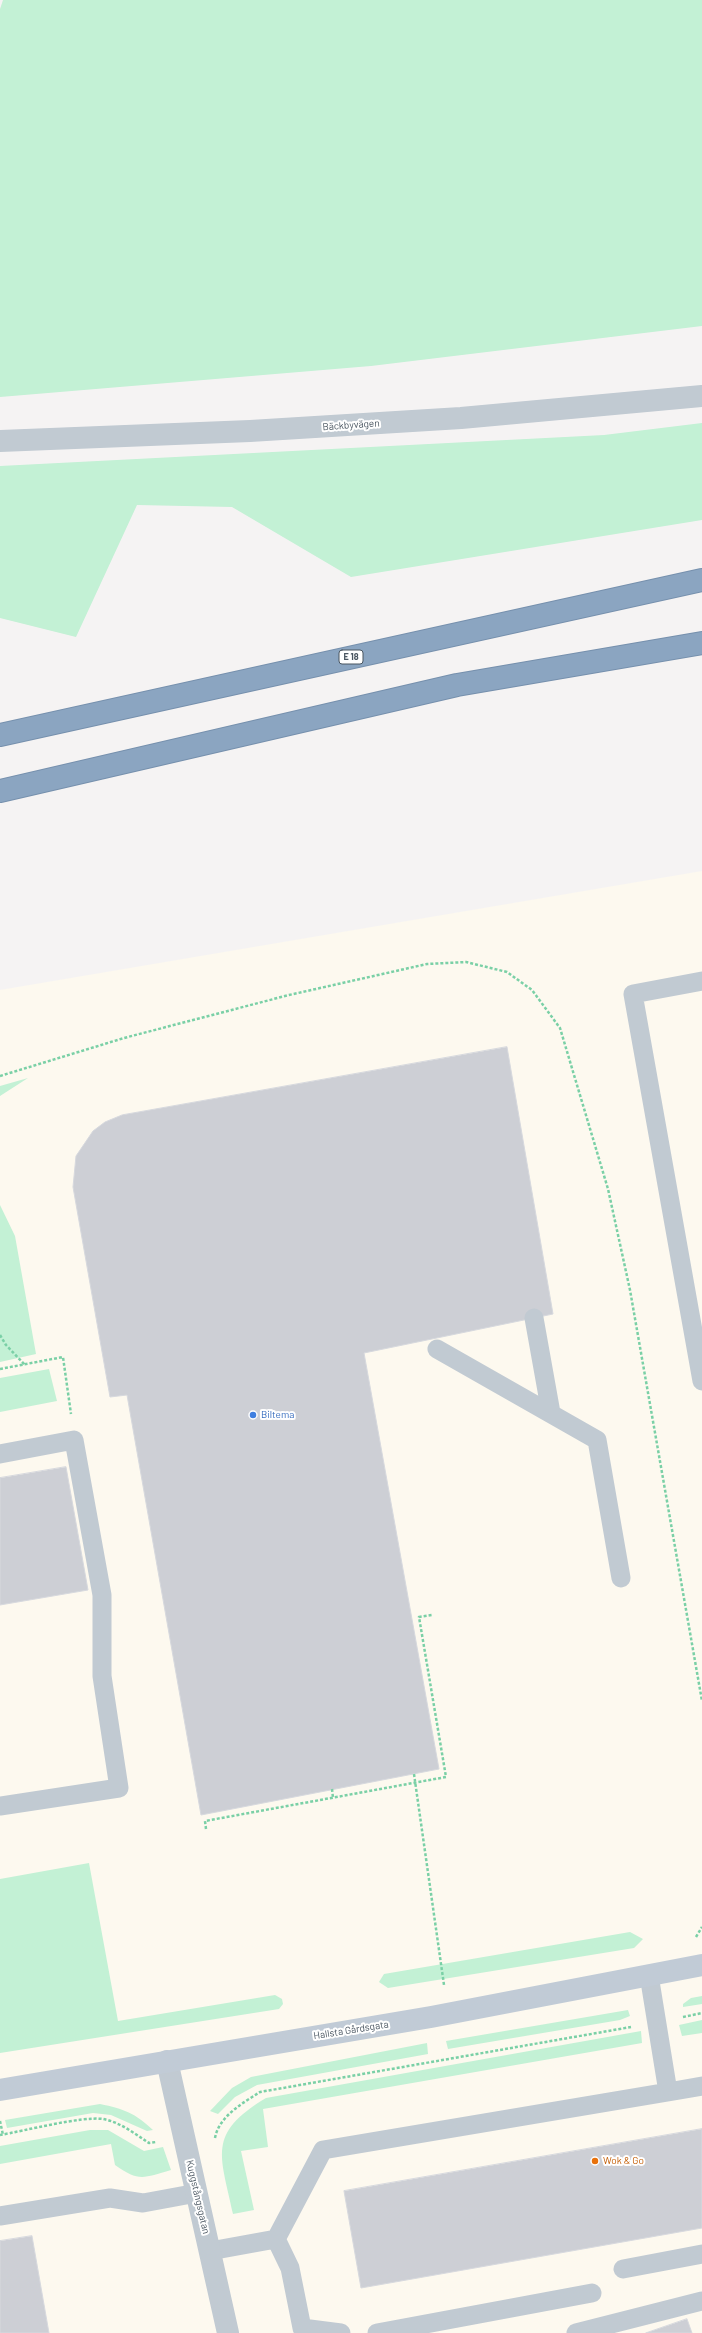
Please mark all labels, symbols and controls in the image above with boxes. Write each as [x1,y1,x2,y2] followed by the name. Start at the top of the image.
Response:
[322,417,380,433] street label: Bäckbyvägen
[339,650,363,664] road number: E 18
[261,1409,294,1421] place label: Biltema
[248,1410,258,1420] marker: Biltema
[313,2018,389,2042] street label: Hallsta Gårdsgata
[603,2155,644,2167] place label: Wok & Go
[590,2156,600,2166] marker: Wok & Go
[184,2159,212,2235] street label: Kuggstångsgatan

